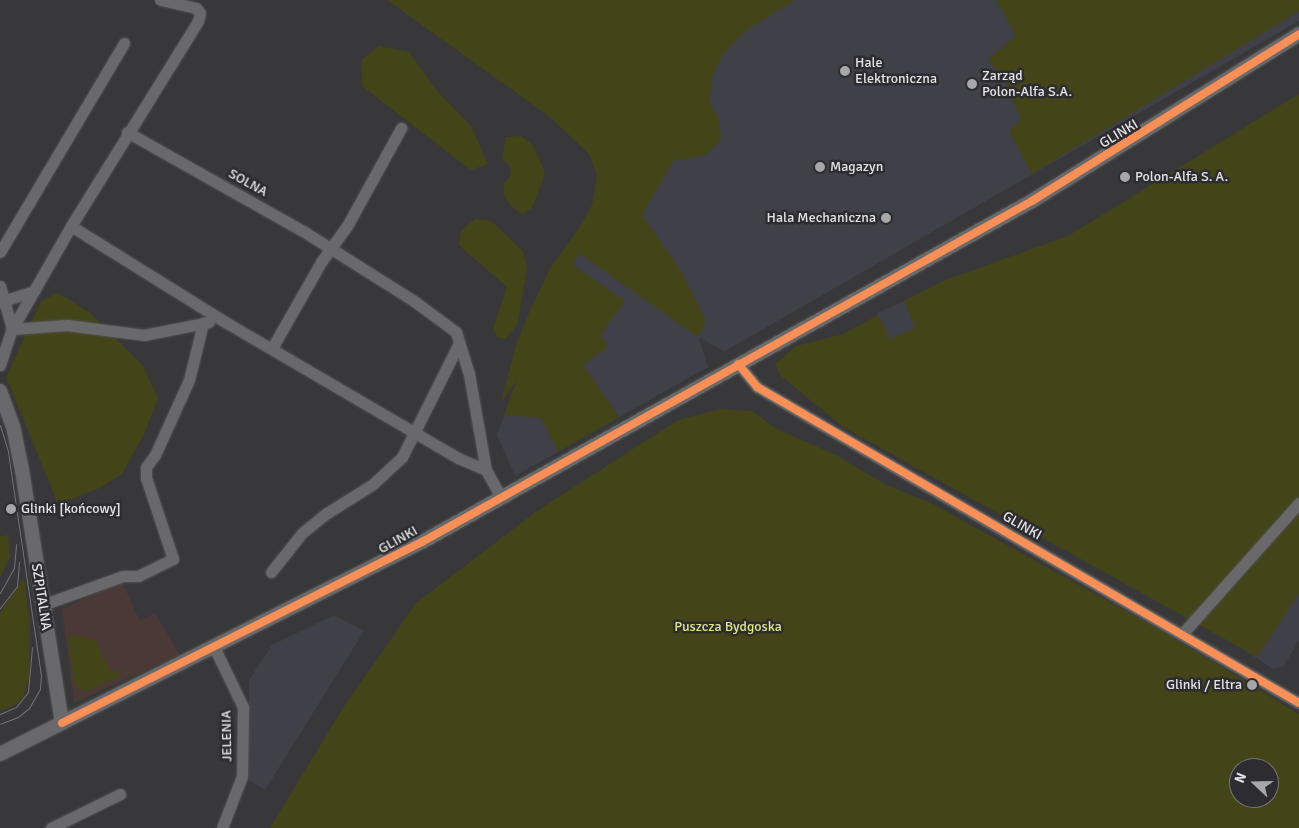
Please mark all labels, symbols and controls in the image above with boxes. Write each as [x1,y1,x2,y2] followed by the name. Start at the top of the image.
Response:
[855,55,937,88] place label: Hale Elektroniczna
[839,65,851,77] marker: Hale Elektroniczna
[982,68,1072,100] place label: Zarząd Polon-Alfa S.A.
[966,78,978,90] marker: Zarząd Polon-Alfa S.A.
[1097,116,1141,152] street label: GLINKI
[830,159,883,175] place label: Magazyn
[814,161,826,173] marker: Magazyn
[225,165,271,201] street label: SOLNA
[1135,169,1228,185] place label: Polon-Alfa S. A.
[1119,171,1131,183] marker: Polon-Alfa S. A.
[766,210,876,226] place label: Hala Mechaniczna
[880,212,892,224] marker: Hala Mechaniczna
[21,501,121,517] place label: Glinki [końcowy]
[5,503,17,515] marker: Glinki [końcowy]
[1000,508,1044,544] street label: GLINKI
[375,522,421,558] street label: GLINKI
[27,562,55,632] street label: SZPITALNA
[674,619,782,635] park label: Puszcza Bydgoska
[1166,677,1242,693] place label: Glinki / Eltra
[1246,679,1258,691] marker: Glinki / Eltra
[218,710,236,762] street label: JELENIA
[1229,758,1279,808] north arrow
[1231,770,1250,785] text: N

